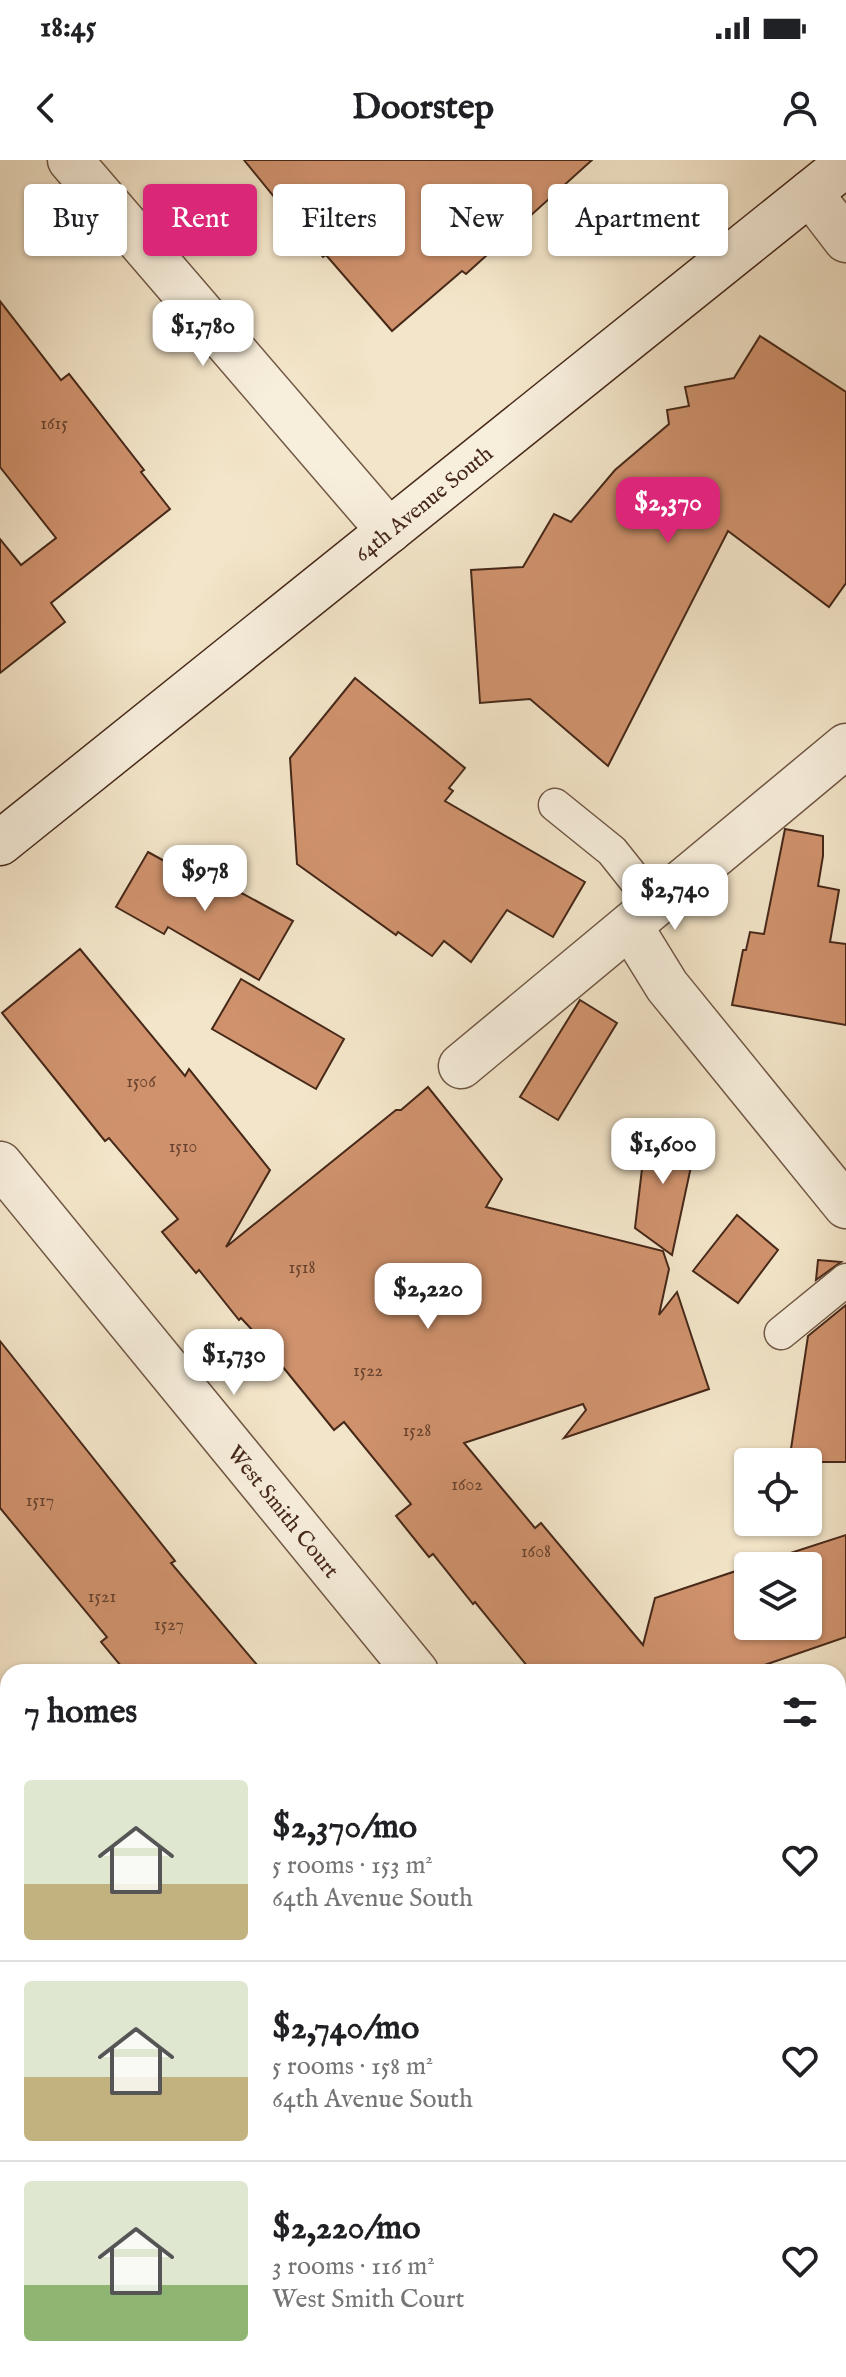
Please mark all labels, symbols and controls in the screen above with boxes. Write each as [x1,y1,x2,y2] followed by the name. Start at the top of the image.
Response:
[40,9,96,47] text: 18:45
[352,85,494,131] text: Doorstep
[24,86,68,130] icon: back
[778,86,822,130] icon: person
[24,184,127,256] chip: Buy
[143,184,257,256] chip: Rent
[273,184,405,256] chip: Filters
[421,184,532,256] chip: New
[548,184,728,256] chip: Apartment
[138,300,268,368] pin: $1,780
[171,309,235,342] text: $1,780
[40,413,68,436] house number: 1615
[349,440,499,569] street label: 64th Avenue South
[603,477,733,545] pin: $2,370
[634,486,702,519] text: $2,370
[158,845,252,913] pin: $978
[181,854,229,887] text: $978
[610,864,740,932] pin: $2,740
[640,873,710,906] text: $2,740
[126,1071,156,1094] house number: 1506
[598,1118,728,1186] pin: $1,600
[629,1127,697,1160] text: $1,600
[169,1136,197,1159] house number: 1510
[289,1257,316,1280] house number: 1518
[363,1263,493,1331] pin: $2,220
[393,1272,463,1305] text: $2,220
[169,1329,299,1397] pin: $1,730
[202,1338,266,1371] text: $1,730
[353,1360,383,1383] house number: 1522
[403,1420,431,1443] house number: 1528
[220,1440,345,1585] street label: West Smith Court
[734,1448,822,1640] map controls
[734,1448,822,1536] button: locate
[451,1474,483,1497] house number: 1602
[26,1490,54,1513] house number: 1517
[521,1541,551,1564] house number: 1608
[734,1552,822,1640] button: layers
[88,1586,116,1609] house number: 1521
[154,1614,184,1637] house number: 1527
[778,1690,822,1734] icon: filters
[24,1691,137,1734] text: 7 homes
[272,1806,417,1849] text: $2,370/mo
[88,1812,184,1908] icon: home
[778,1838,822,1882] icon: heart
[272,1849,433,1882] text: 5 rooms · 153 m²
[272,1882,473,1915] text: 64th Avenue South
[272,2007,419,2050] text: $2,740/mo
[88,2013,184,2109] icon: home
[778,2039,822,2083] icon: heart
[272,2050,433,2083] text: 5 rooms · 158 m²
[272,2083,473,2116] text: 64th Avenue South
[272,2207,420,2250] text: $2,220/mo
[88,2213,184,2309] icon: home
[778,2239,822,2283] icon: heart
[272,2250,435,2283] text: 3 rooms · 116 m²
[272,2283,464,2316] text: West Smith Court

